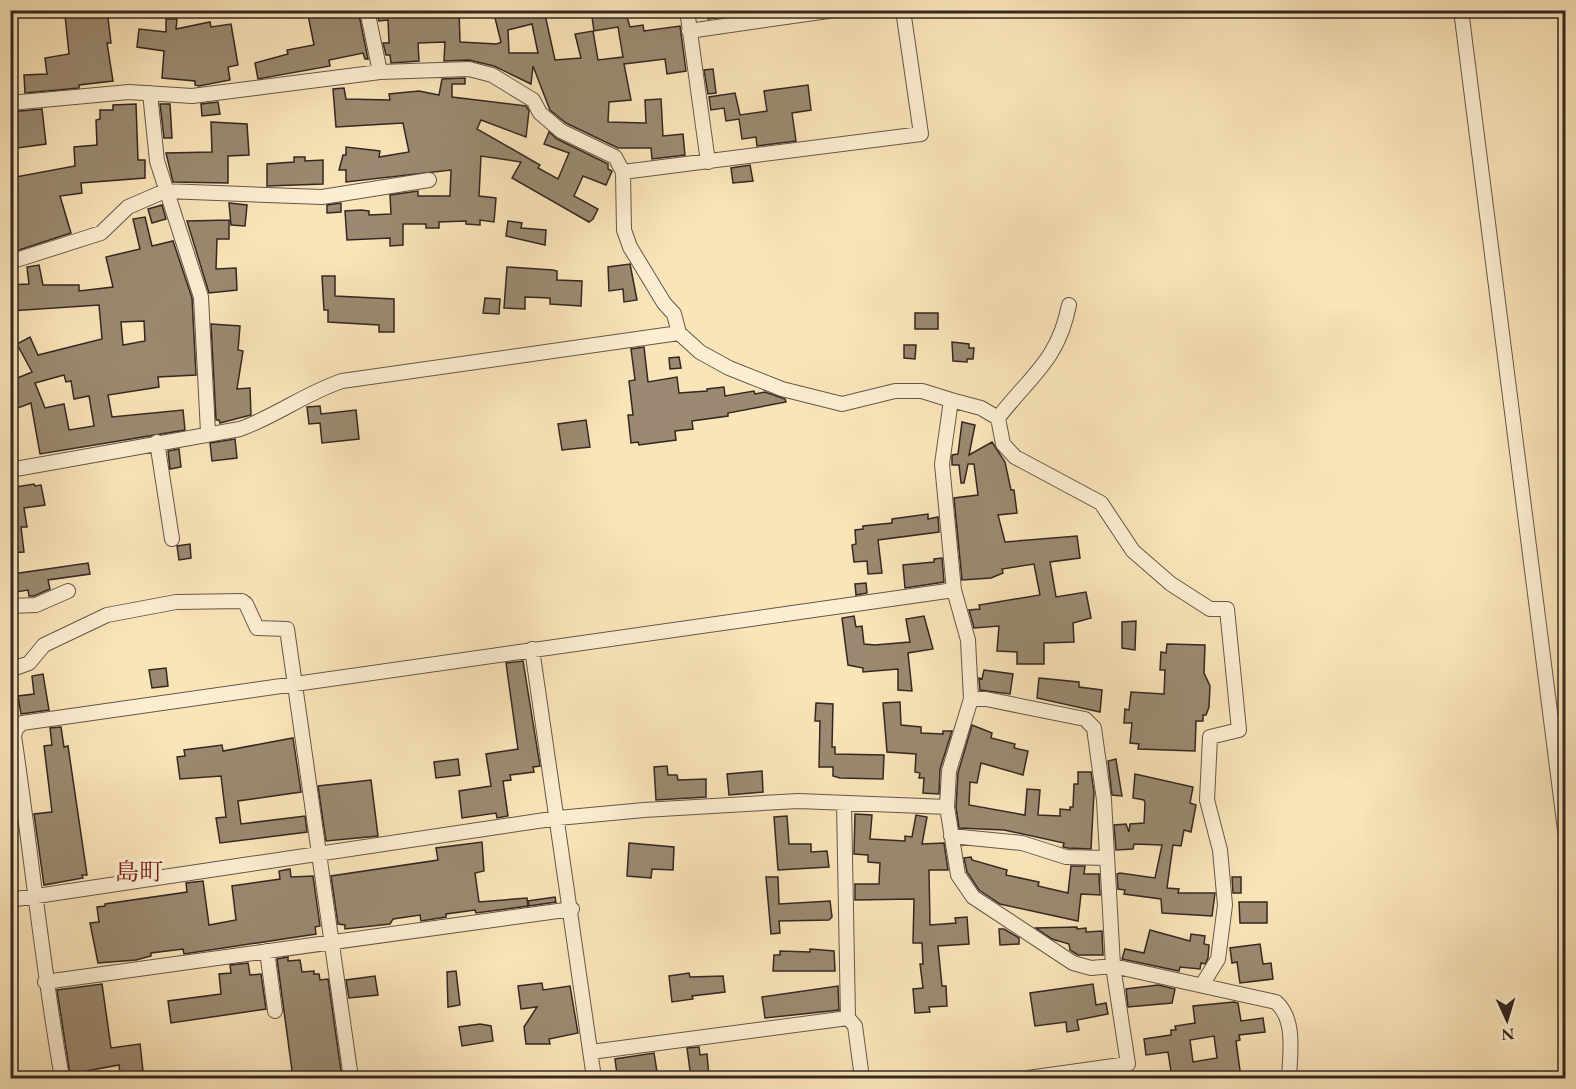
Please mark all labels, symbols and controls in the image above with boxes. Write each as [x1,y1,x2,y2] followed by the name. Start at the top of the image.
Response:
[115,856,163,887] district label: 島町
[1477,990,1537,1050] north arrow
[1501,1024,1515,1045] text: N

